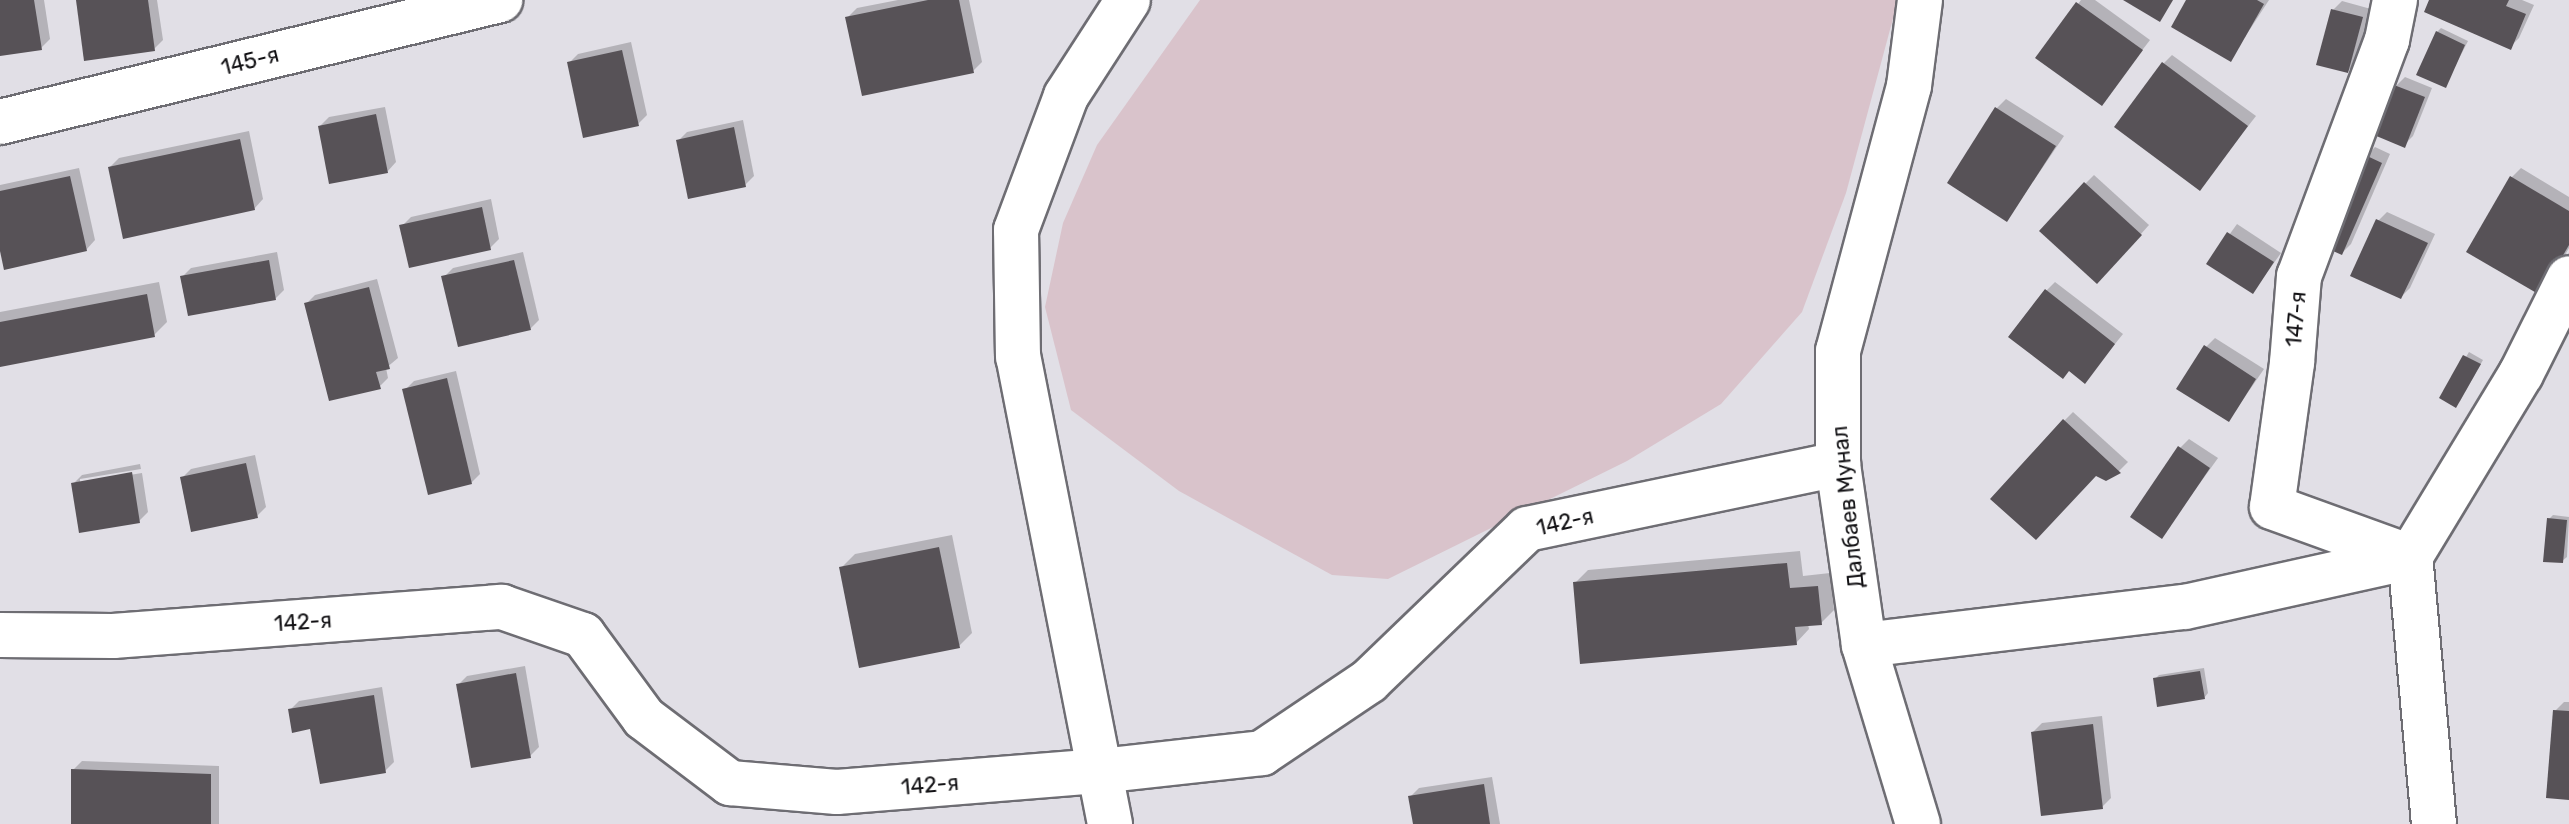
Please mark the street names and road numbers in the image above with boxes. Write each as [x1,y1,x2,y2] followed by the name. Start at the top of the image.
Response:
[218,41,282,81] street label: 145-я
[2280,290,2312,348] street label: 147-я
[1826,424,1870,590] street label: Далбаев Мунал
[1534,503,1596,541] street label: 142-я
[273,607,333,637] street label: 142-я
[900,769,960,801] street label: 142-я

